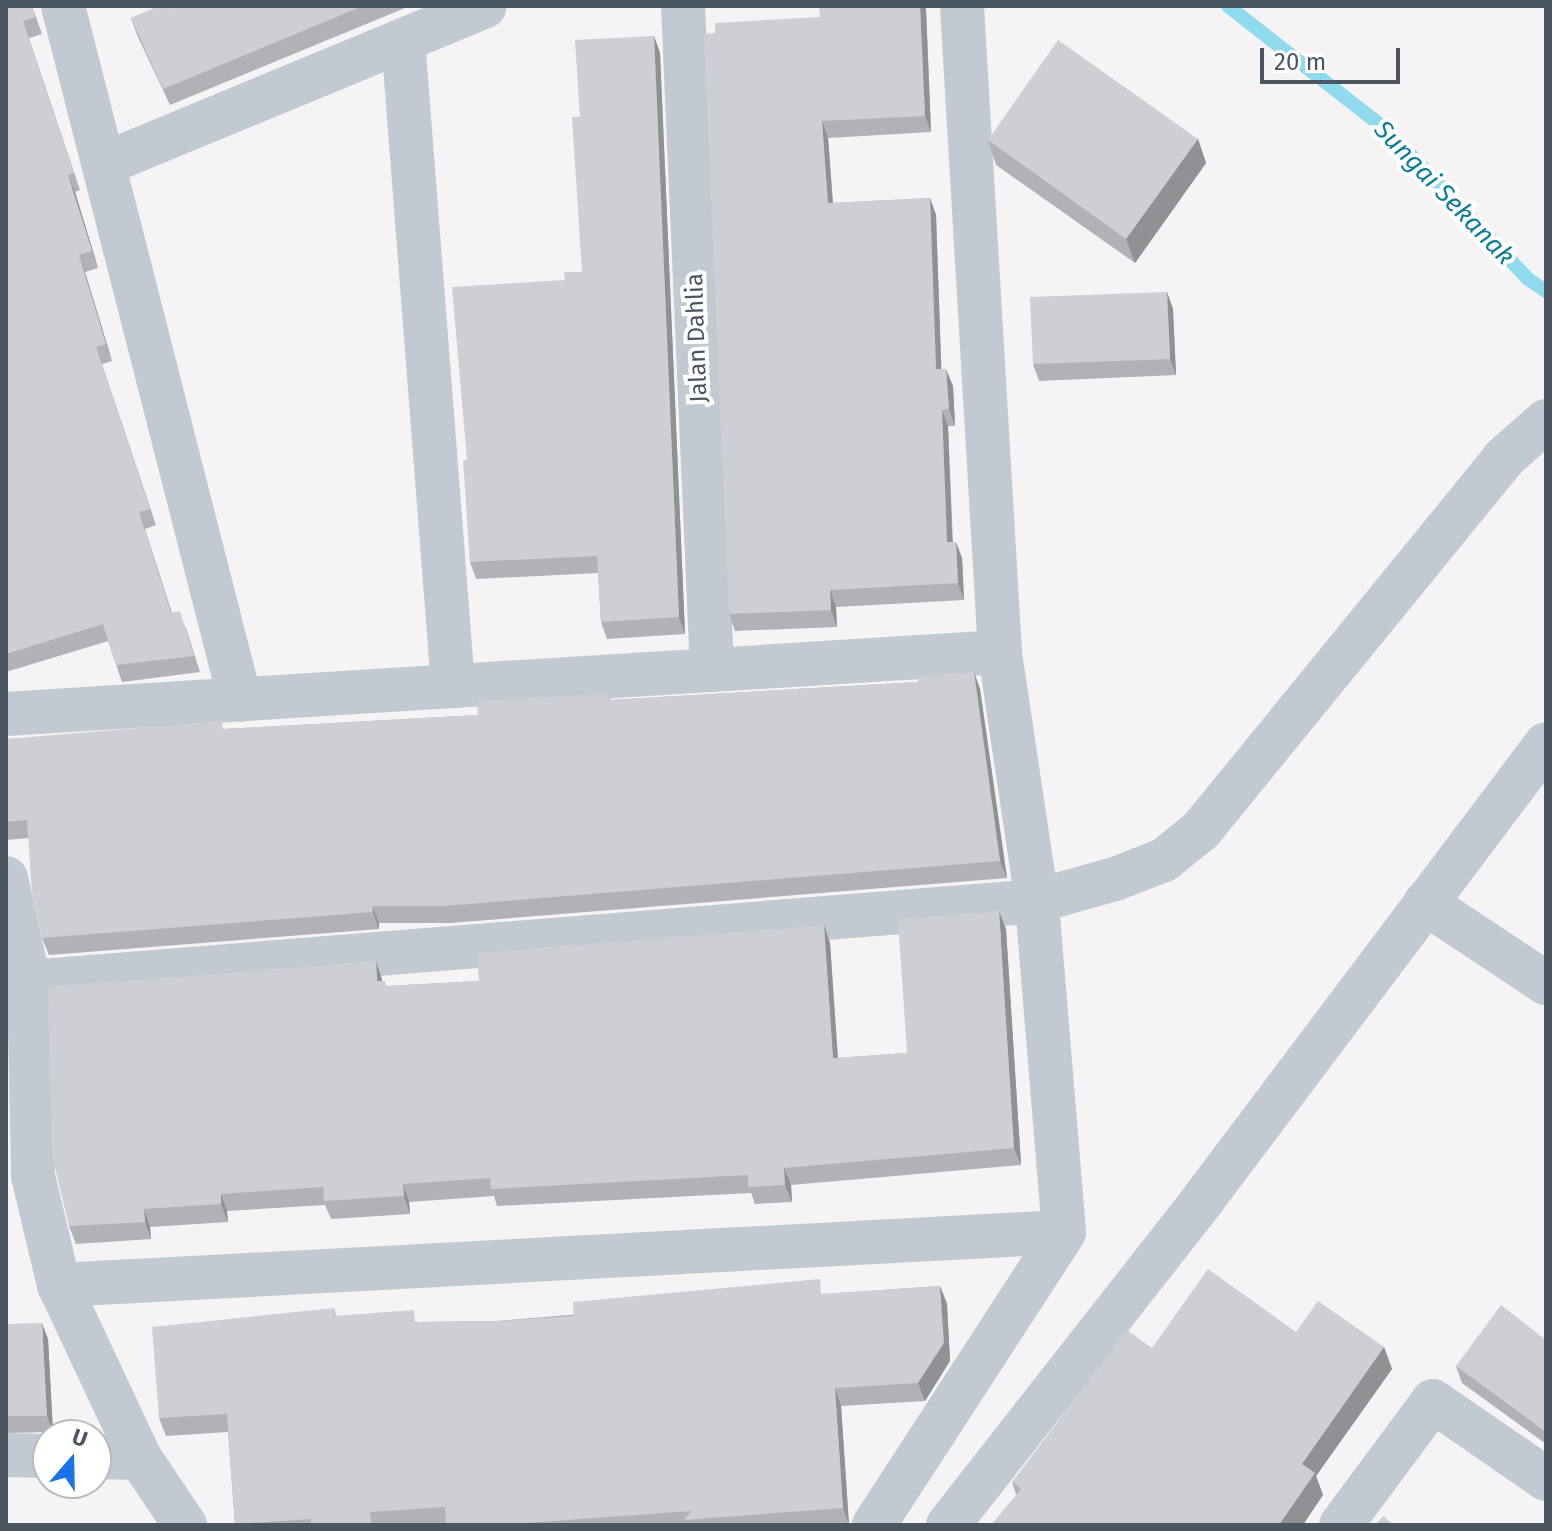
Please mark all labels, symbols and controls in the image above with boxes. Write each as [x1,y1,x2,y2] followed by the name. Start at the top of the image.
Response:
[1264,32,1404,82] scale bar
[1274,48,1326,76] text: 20 m
[1367,114,1521,272] water label: Sungai Sekanak
[680,273,714,403] street label: Jalan Dahlia
[32,1419,112,1499] north arrow
[68,1423,91,1453] text: U

